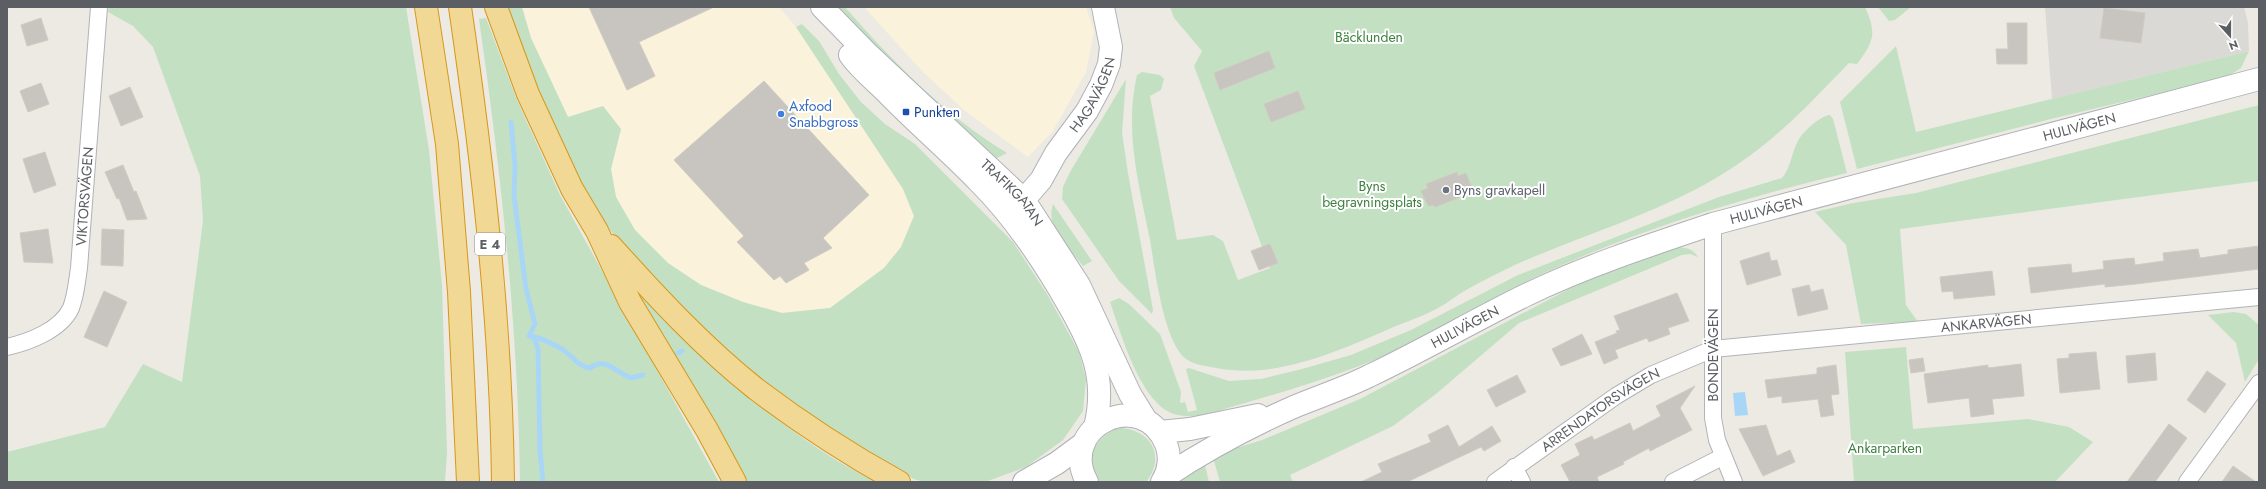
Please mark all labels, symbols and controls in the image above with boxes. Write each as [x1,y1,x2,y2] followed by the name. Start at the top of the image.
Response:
[2210,16,2250,56] north arrow
[1335,27,1403,47] park label: Bäcklunden
[2227,36,2241,54] text: N
[1064,56,1120,137] street label: HAGAVÄGEN
[789,96,859,132] place label: Axfood Snabbgross
[914,102,960,122] place label: Punkten
[901,107,911,117] marker: Punkten
[2041,107,2118,146] street label: HULIVÄGEN
[776,109,786,119] marker: Axfood Snabbgross
[71,146,98,247] street label: VIKTORSVÄGEN
[976,154,1048,230] street label: TRAFIKGATAN
[1322,176,1422,212] park label: Byns begravningsplats
[1454,180,1545,200] place label: Byns gravkapell
[1441,185,1451,195] marker: Byns gravkapell
[1728,191,1805,229] street label: HULIVÄGEN
[475,233,505,255] road number: E 4
[1427,300,1503,353] street label: HULIVÄGEN
[1703,308,1723,402] street label: BONDEVÄGEN
[1940,309,2033,337] street label: ANKARVÄGEN
[1537,363,1663,456] street label: ARRENDATORSVÄGEN
[1848,438,1922,458] park label: Ankarparken

